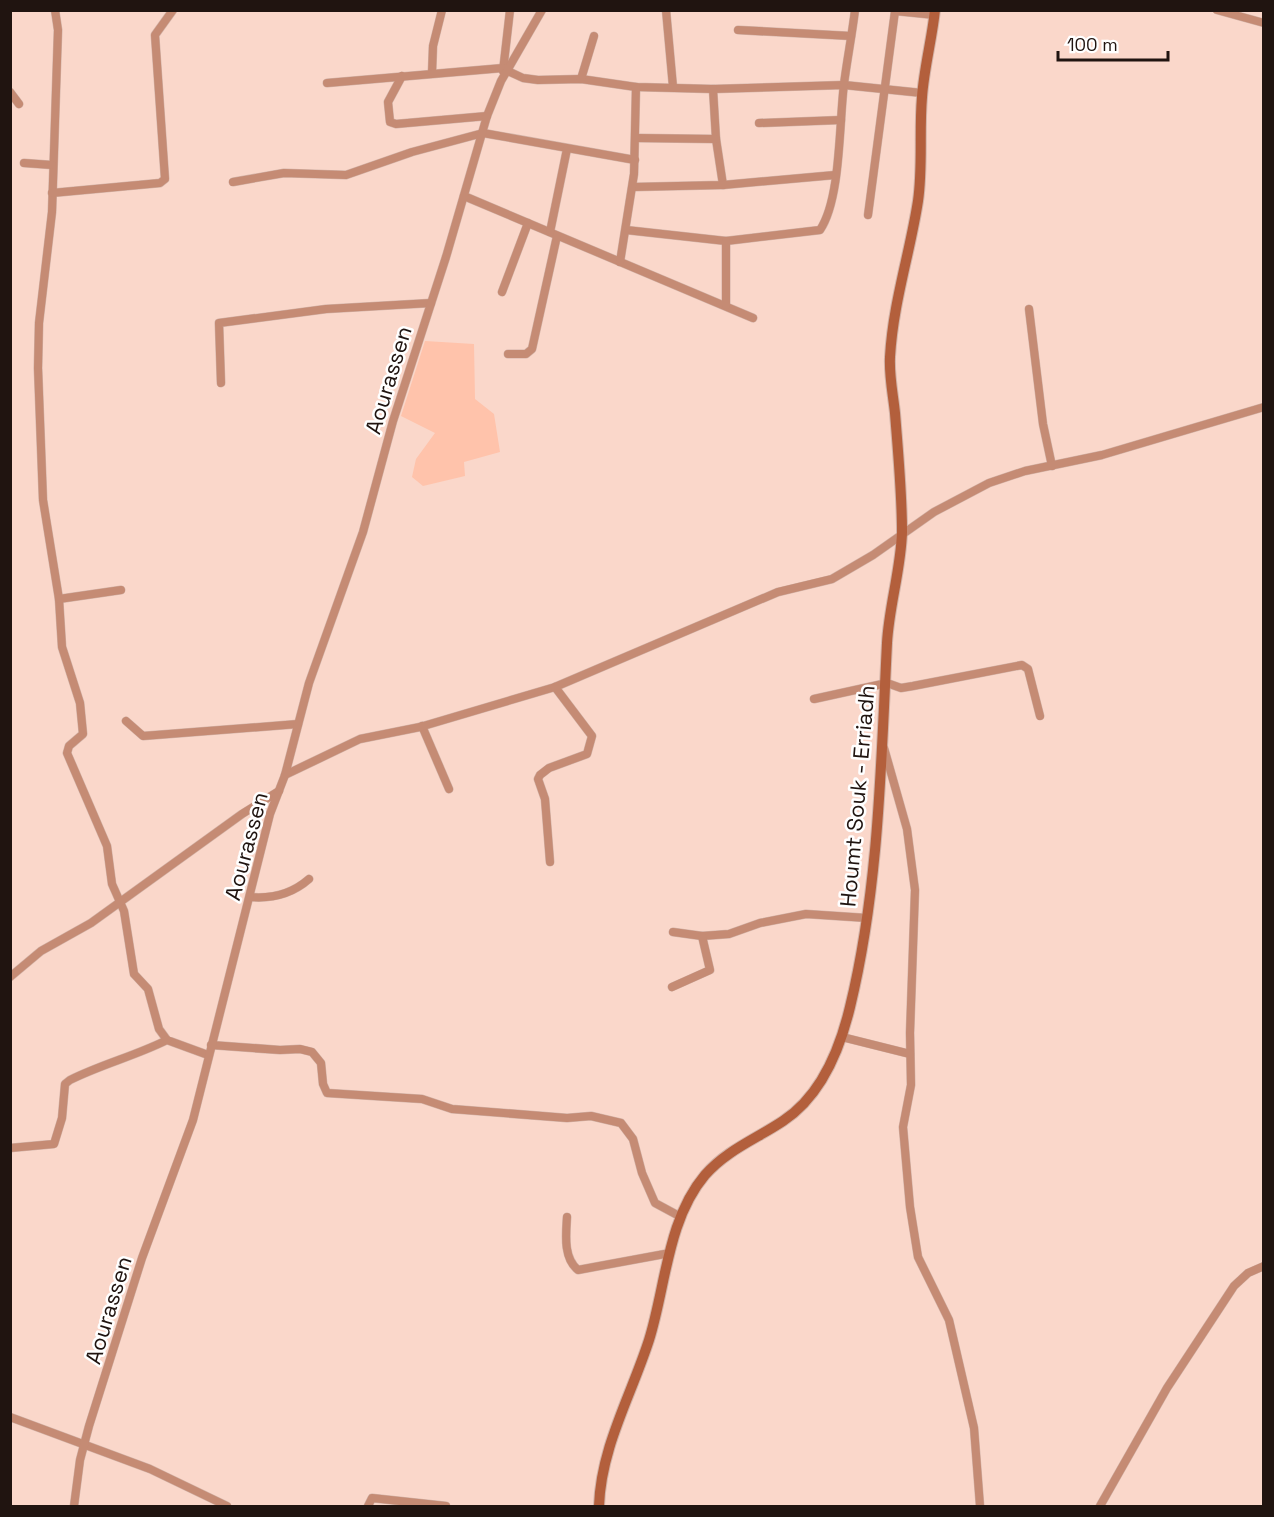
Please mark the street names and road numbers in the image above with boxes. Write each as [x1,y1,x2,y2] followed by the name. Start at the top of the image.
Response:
[358,323,418,437] street label: Aourassen
[833,684,881,908] street label: Houmt Souk - Erriadh
[218,789,274,903] street label: Aourassen
[78,1253,138,1367] street label: Aourassen

